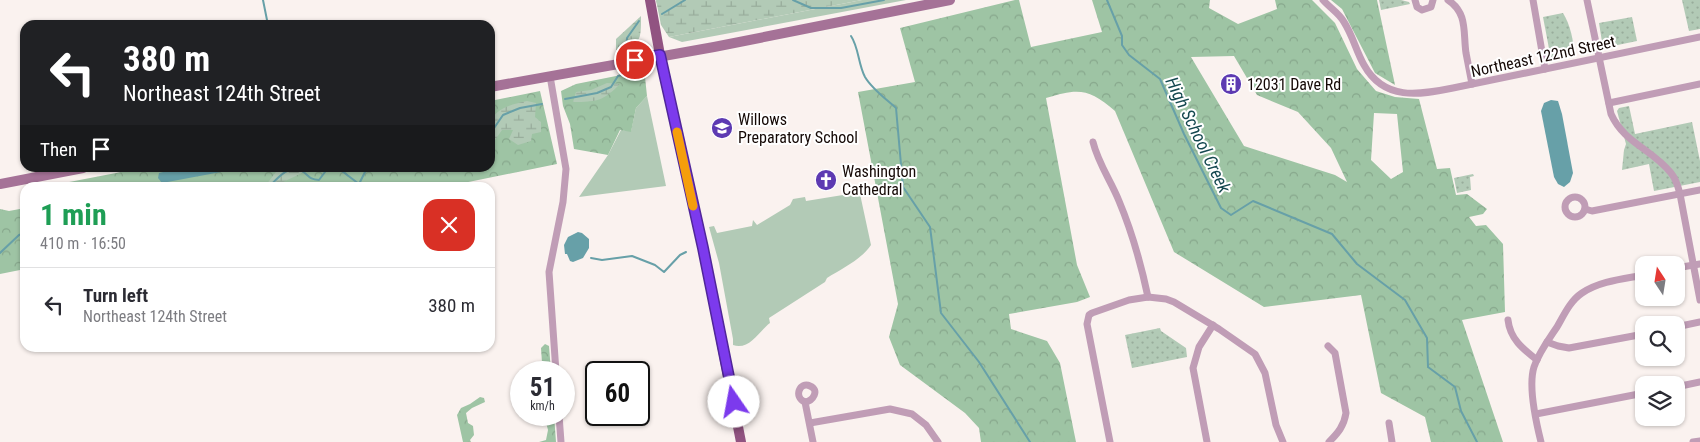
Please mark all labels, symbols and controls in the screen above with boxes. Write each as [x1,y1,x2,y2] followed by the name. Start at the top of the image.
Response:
[1469,32,1617,81] street label: Northeast 122nd Street
[123,39,210,80] text: 380 m
[614,39,656,81] pin
[40,40,105,105] icon: left
[621,46,649,74] icon: arrive
[1219,72,1243,96] building icon: 12031 Dave Rd
[1161,73,1236,197] water label: High School Creek
[1247,75,1341,94] place label: 12031 Dave Rd
[123,81,321,106] text: Northeast 124th Street
[738,110,858,147] place label: Willows Preparatory School
[710,116,734,140] school or university icon: Willows Preparatory School
[87,135,115,163] icon: arrive
[40,138,77,161] text: Then
[842,162,916,199] place label: Washington Cathedral
[814,168,838,192] church icon: Washington Cathedral
[40,197,107,232] text: 1 min
[423,199,475,251] button: close
[40,234,126,253] text: 410 m · 16:50
[1635,256,1685,306] north arrow
[1635,256,1685,426] map controls
[83,284,148,307] text: Turn left
[40,291,68,319] icon: left
[428,294,475,317] text: 380 m
[83,307,227,326] text: Northeast 124th Street
[1635,316,1685,366] button: search
[585,361,650,426] speed limit sign: 60
[530,373,555,402] text: 51
[707,375,759,427] position arrow
[1635,376,1685,426] button: layers
[530,399,555,413] text: km/h

